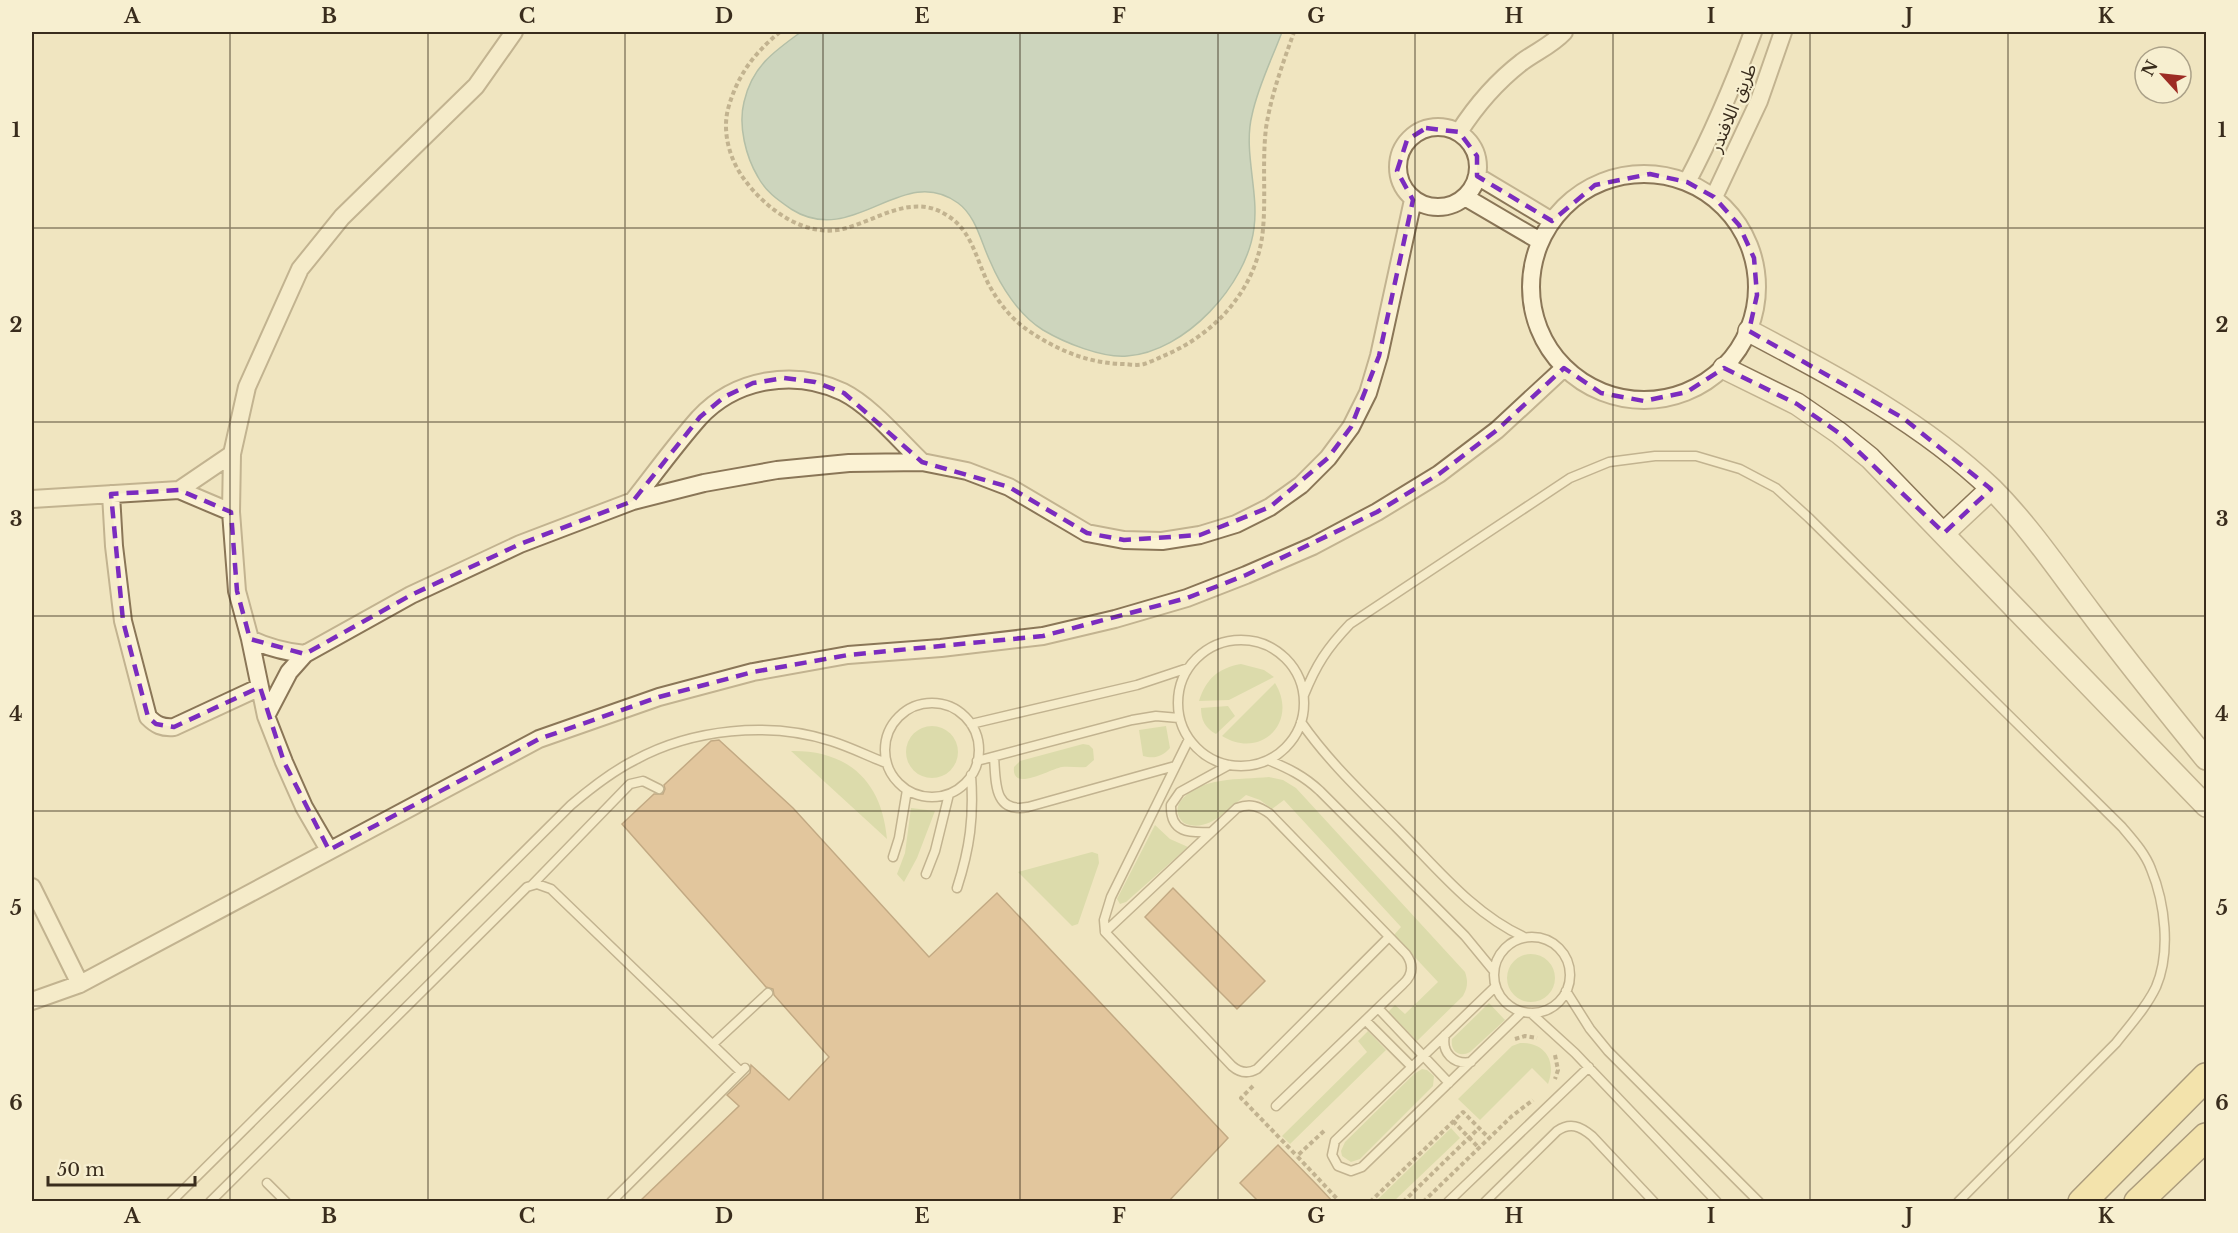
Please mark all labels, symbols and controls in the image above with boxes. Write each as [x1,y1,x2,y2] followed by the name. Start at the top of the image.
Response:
[123,4,141,28] text: A
[321,4,337,28] text: B
[519,4,535,28] text: C
[715,4,733,28] text: D
[914,4,930,28] text: E
[1112,4,1126,28] text: F
[1307,4,1325,28] text: G
[1505,4,1524,28] text: H
[1707,4,1715,28] text: I
[1901,4,1913,28] text: J
[2098,4,2115,28] text: K
[2133,45,2193,105] north arrow
[2137,57,2162,79] text: N
[1704,60,1761,156] street label: طريق اللافندر
[12,118,21,142] text: 1
[2218,118,2227,142] text: 1
[9,313,23,337] text: 2
[2215,313,2229,337] text: 2
[10,507,22,531] text: 3
[2216,507,2228,531] text: 3
[9,702,23,726] text: 4
[2215,702,2229,726] text: 4
[10,896,22,920] text: 5
[2216,896,2228,920] text: 5
[9,1091,23,1115] text: 6
[2215,1091,2229,1115] text: 6
[48,1149,195,1187] scale bar
[57,1159,105,1181] text: 50 m
[123,1204,141,1228] text: A
[321,1204,337,1228] text: B
[519,1204,535,1228] text: C
[715,1204,733,1228] text: D
[914,1204,930,1228] text: E
[1112,1204,1126,1228] text: F
[1307,1204,1325,1228] text: G
[1505,1204,1524,1228] text: H
[1707,1204,1715,1228] text: I
[1901,1204,1913,1228] text: J
[2098,1204,2115,1228] text: K

